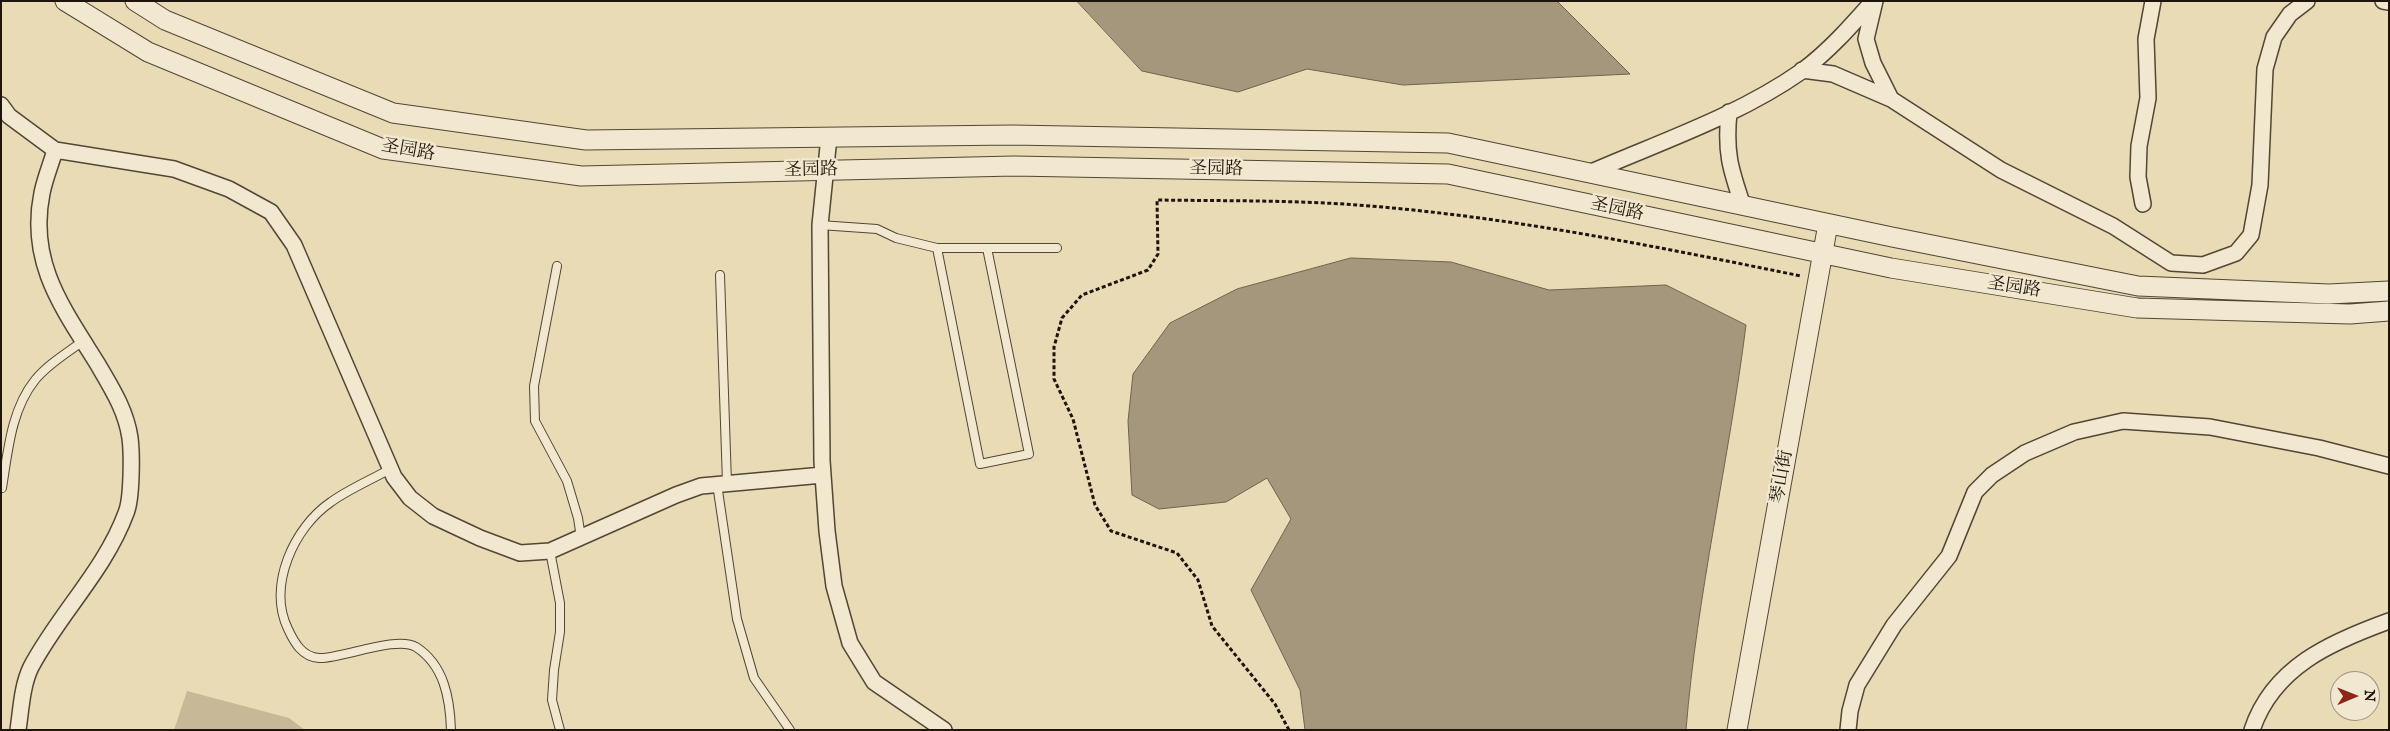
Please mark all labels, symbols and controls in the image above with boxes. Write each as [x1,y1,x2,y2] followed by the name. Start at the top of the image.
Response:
[380,136,436,166] street label: 圣园路
[1189,159,1243,181] street label: 圣园路
[784,160,838,182] street label: 圣园路
[1588,194,1646,226] street label: 圣园路
[1986,273,2042,303] street label: 圣园路
[1768,449,1798,505] street label: 琴山街
[2330,671,2380,721] north arrow
[2360,690,2378,702] text: N

